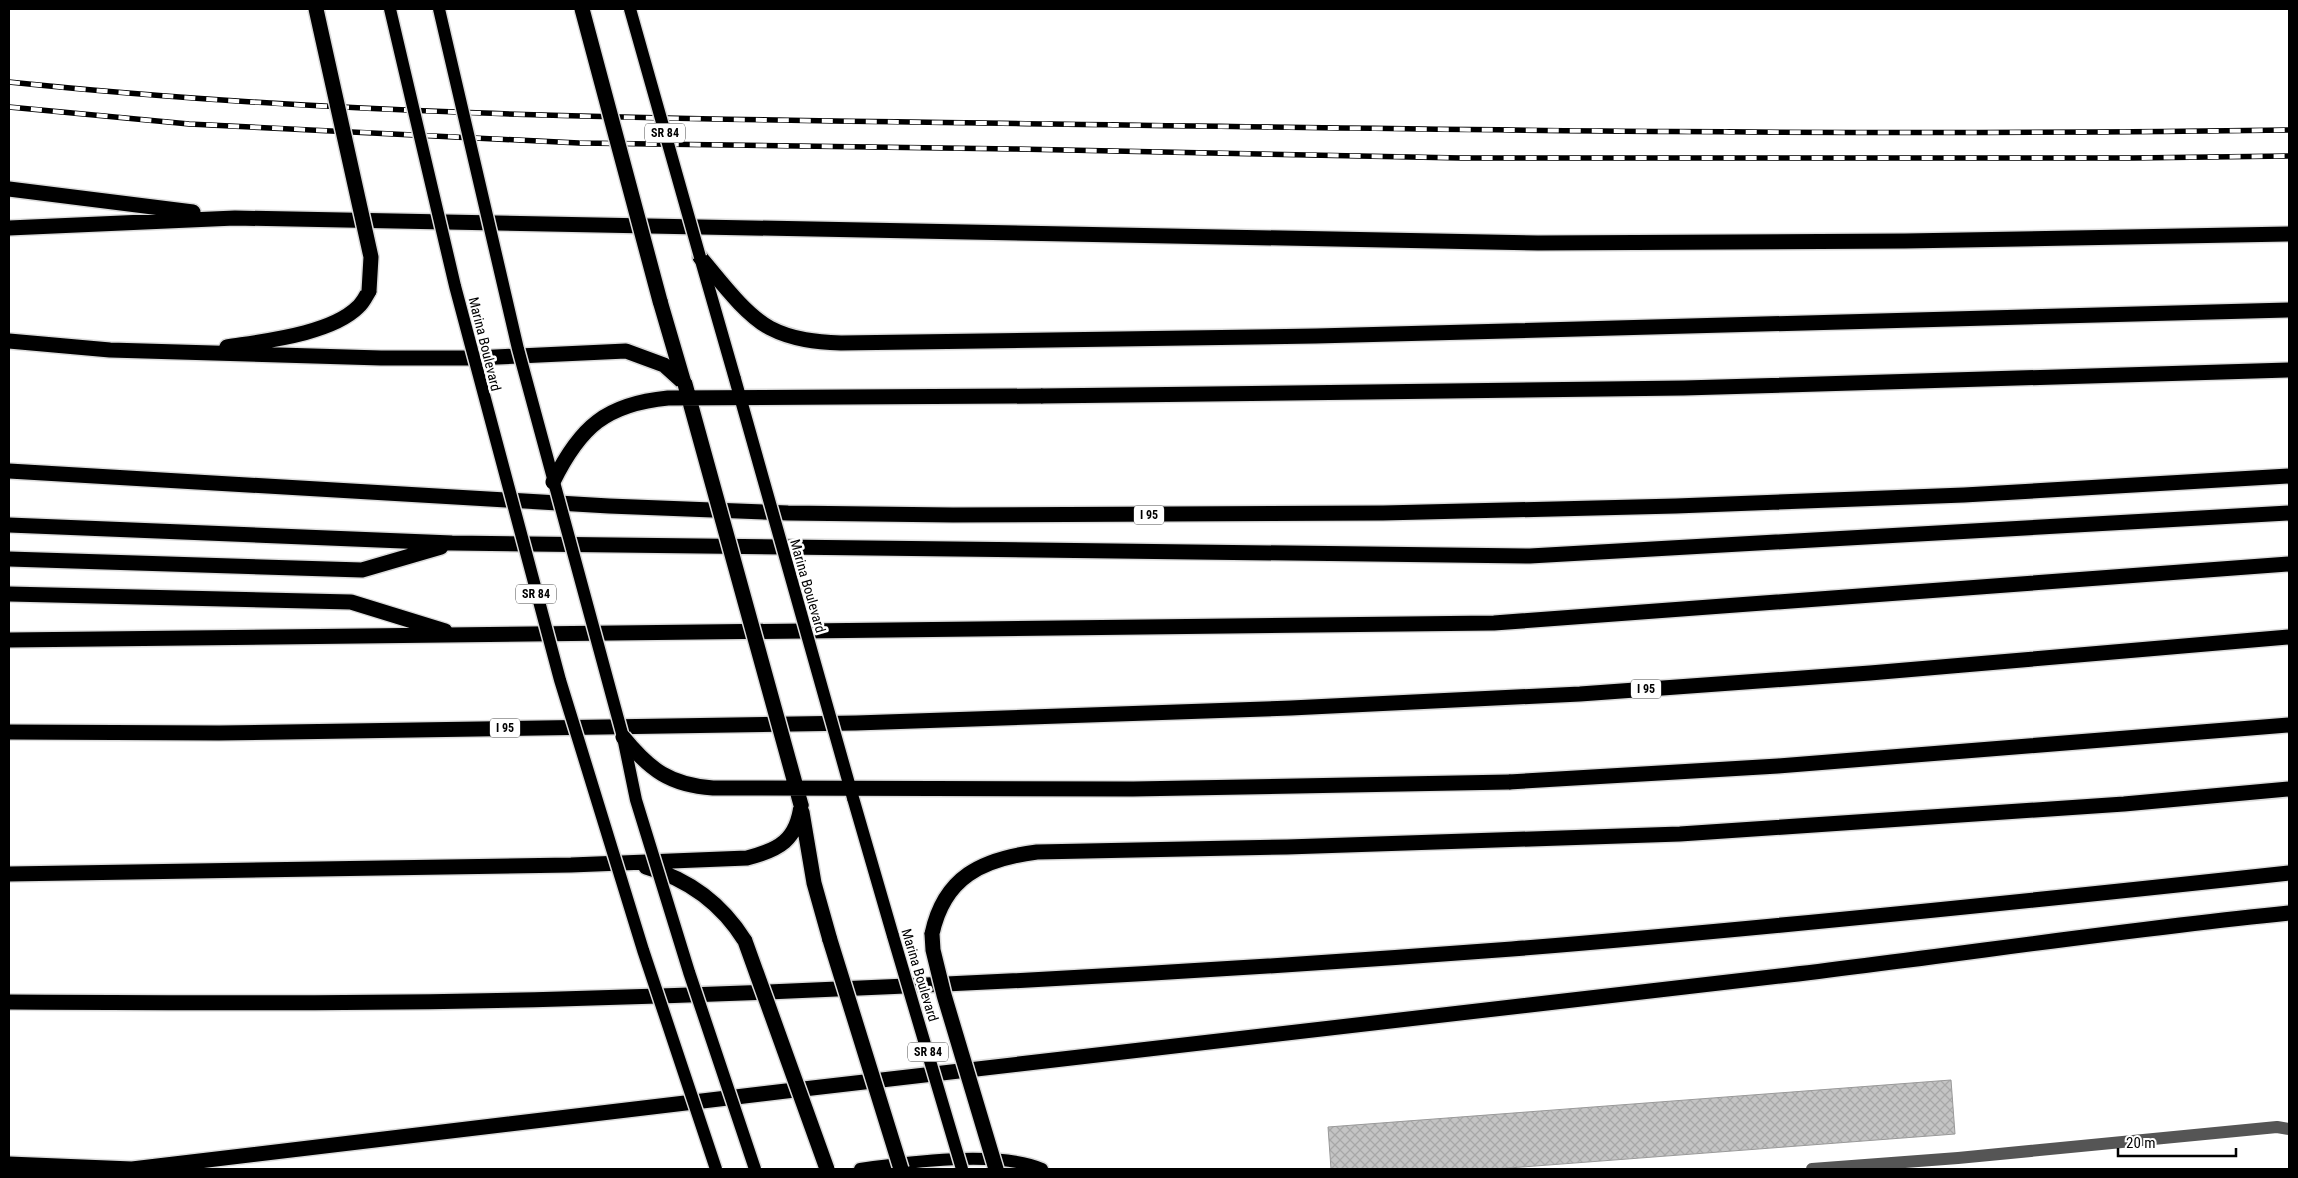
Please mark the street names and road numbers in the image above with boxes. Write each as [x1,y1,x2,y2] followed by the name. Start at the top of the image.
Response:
[645,124,685,142] road number: SR 84
[466,295,504,393] street label: Marina Boulevard
[1134,506,1164,524] road number: I 95
[787,538,829,634] street label: Marina Boulevard
[516,584,556,604] road number: SR 84
[1631,680,1661,699] road number: I 95
[490,718,520,738] road number: I 95
[898,927,942,1023] street label: Marina Boulevard
[908,1042,948,1062] road number: SR 84

